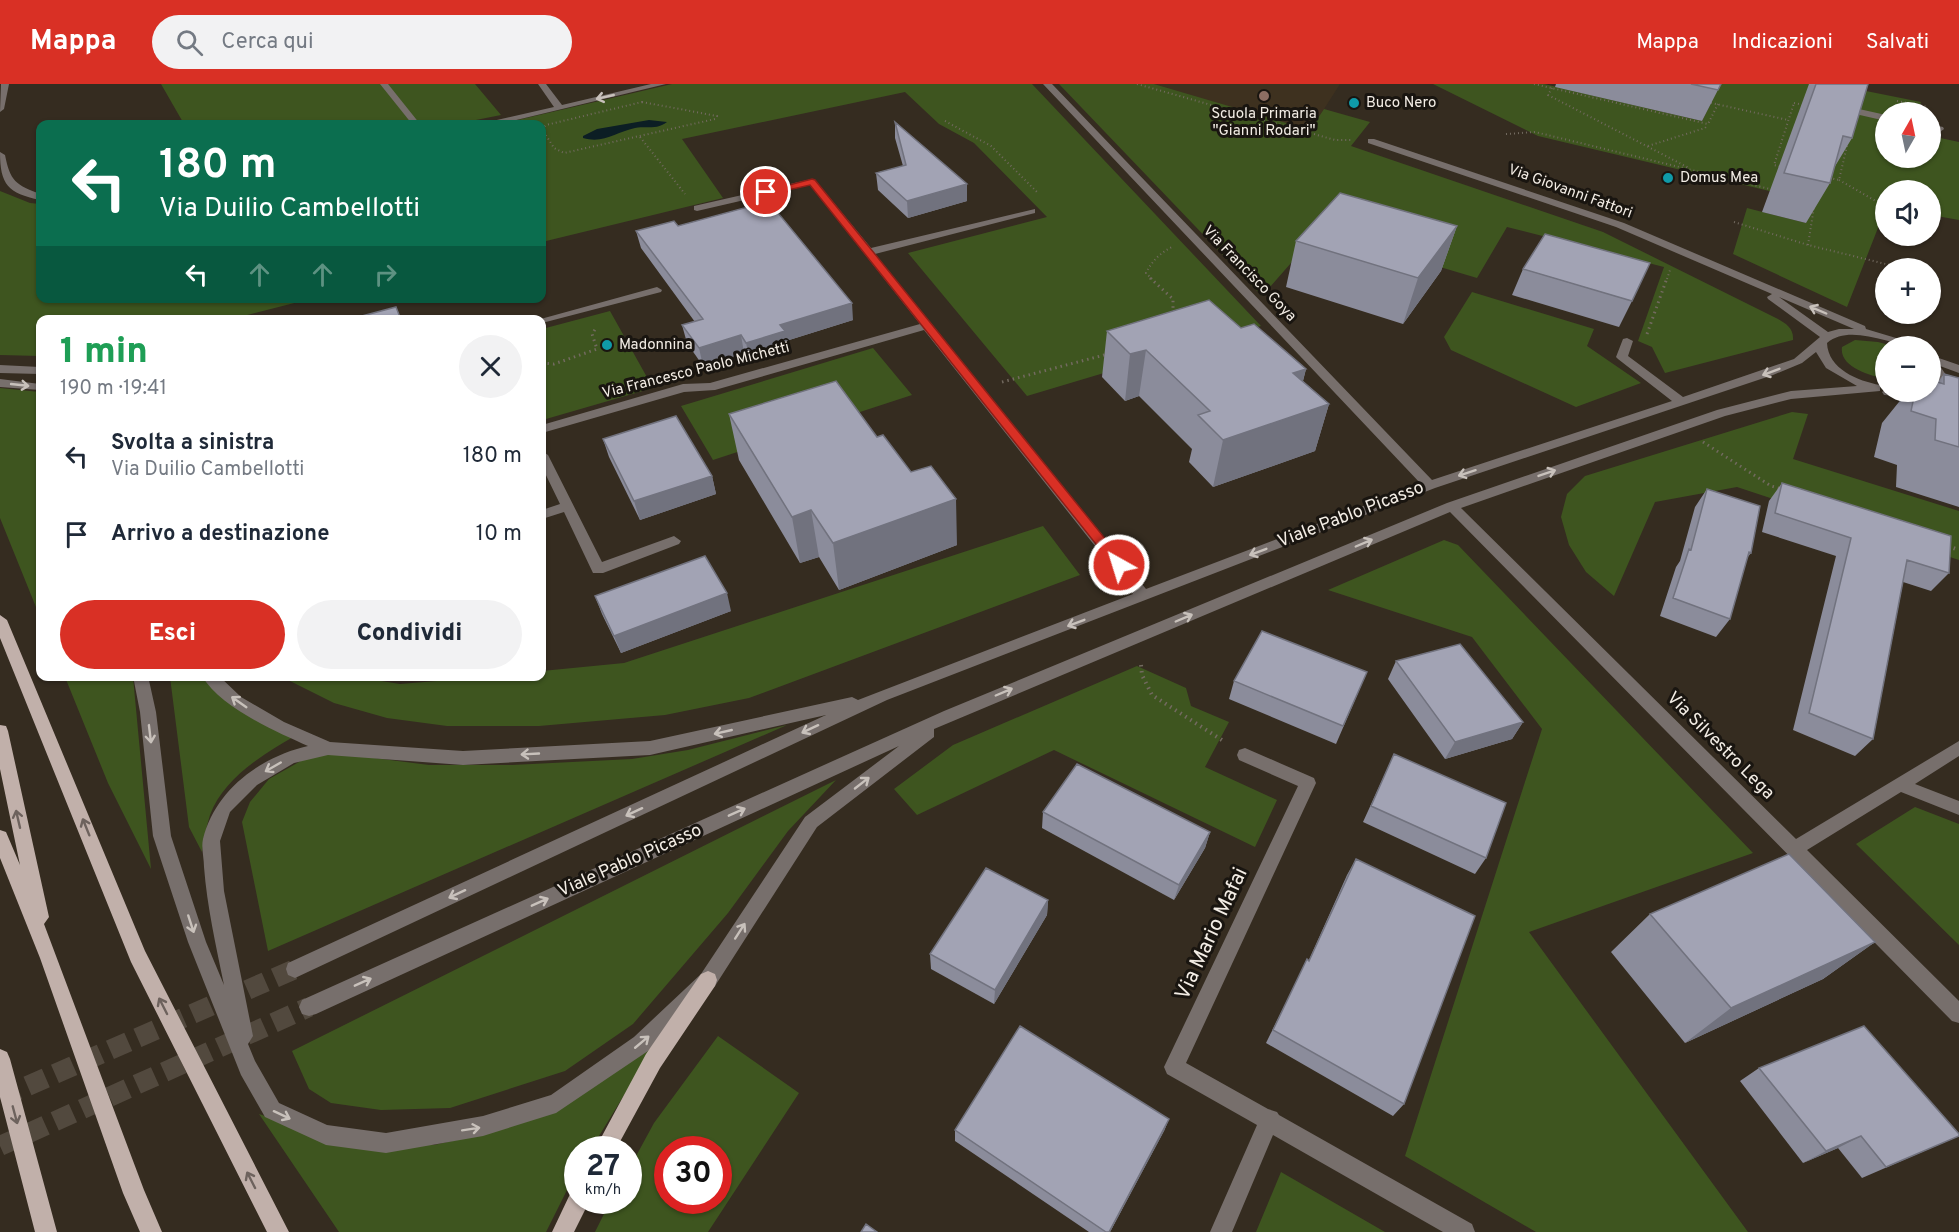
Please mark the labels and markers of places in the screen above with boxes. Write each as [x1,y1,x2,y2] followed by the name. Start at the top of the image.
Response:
[1257,89,1271,103] marker: Scuola Primaria "Gianni Rodari"
[1366,94,1436,113] place label: Buco Nero
[1347,96,1361,110] marker: Buco Nero
[1211,105,1317,141] place label: Scuola Primaria "Gianni Rodari"
[740,166,791,217] pin
[1680,169,1758,188] place label: Domus Mea
[1661,171,1675,185] marker: Domus Mea
[619,336,693,355] place label: Madonnina
[600,338,614,352] marker: Madonnina

